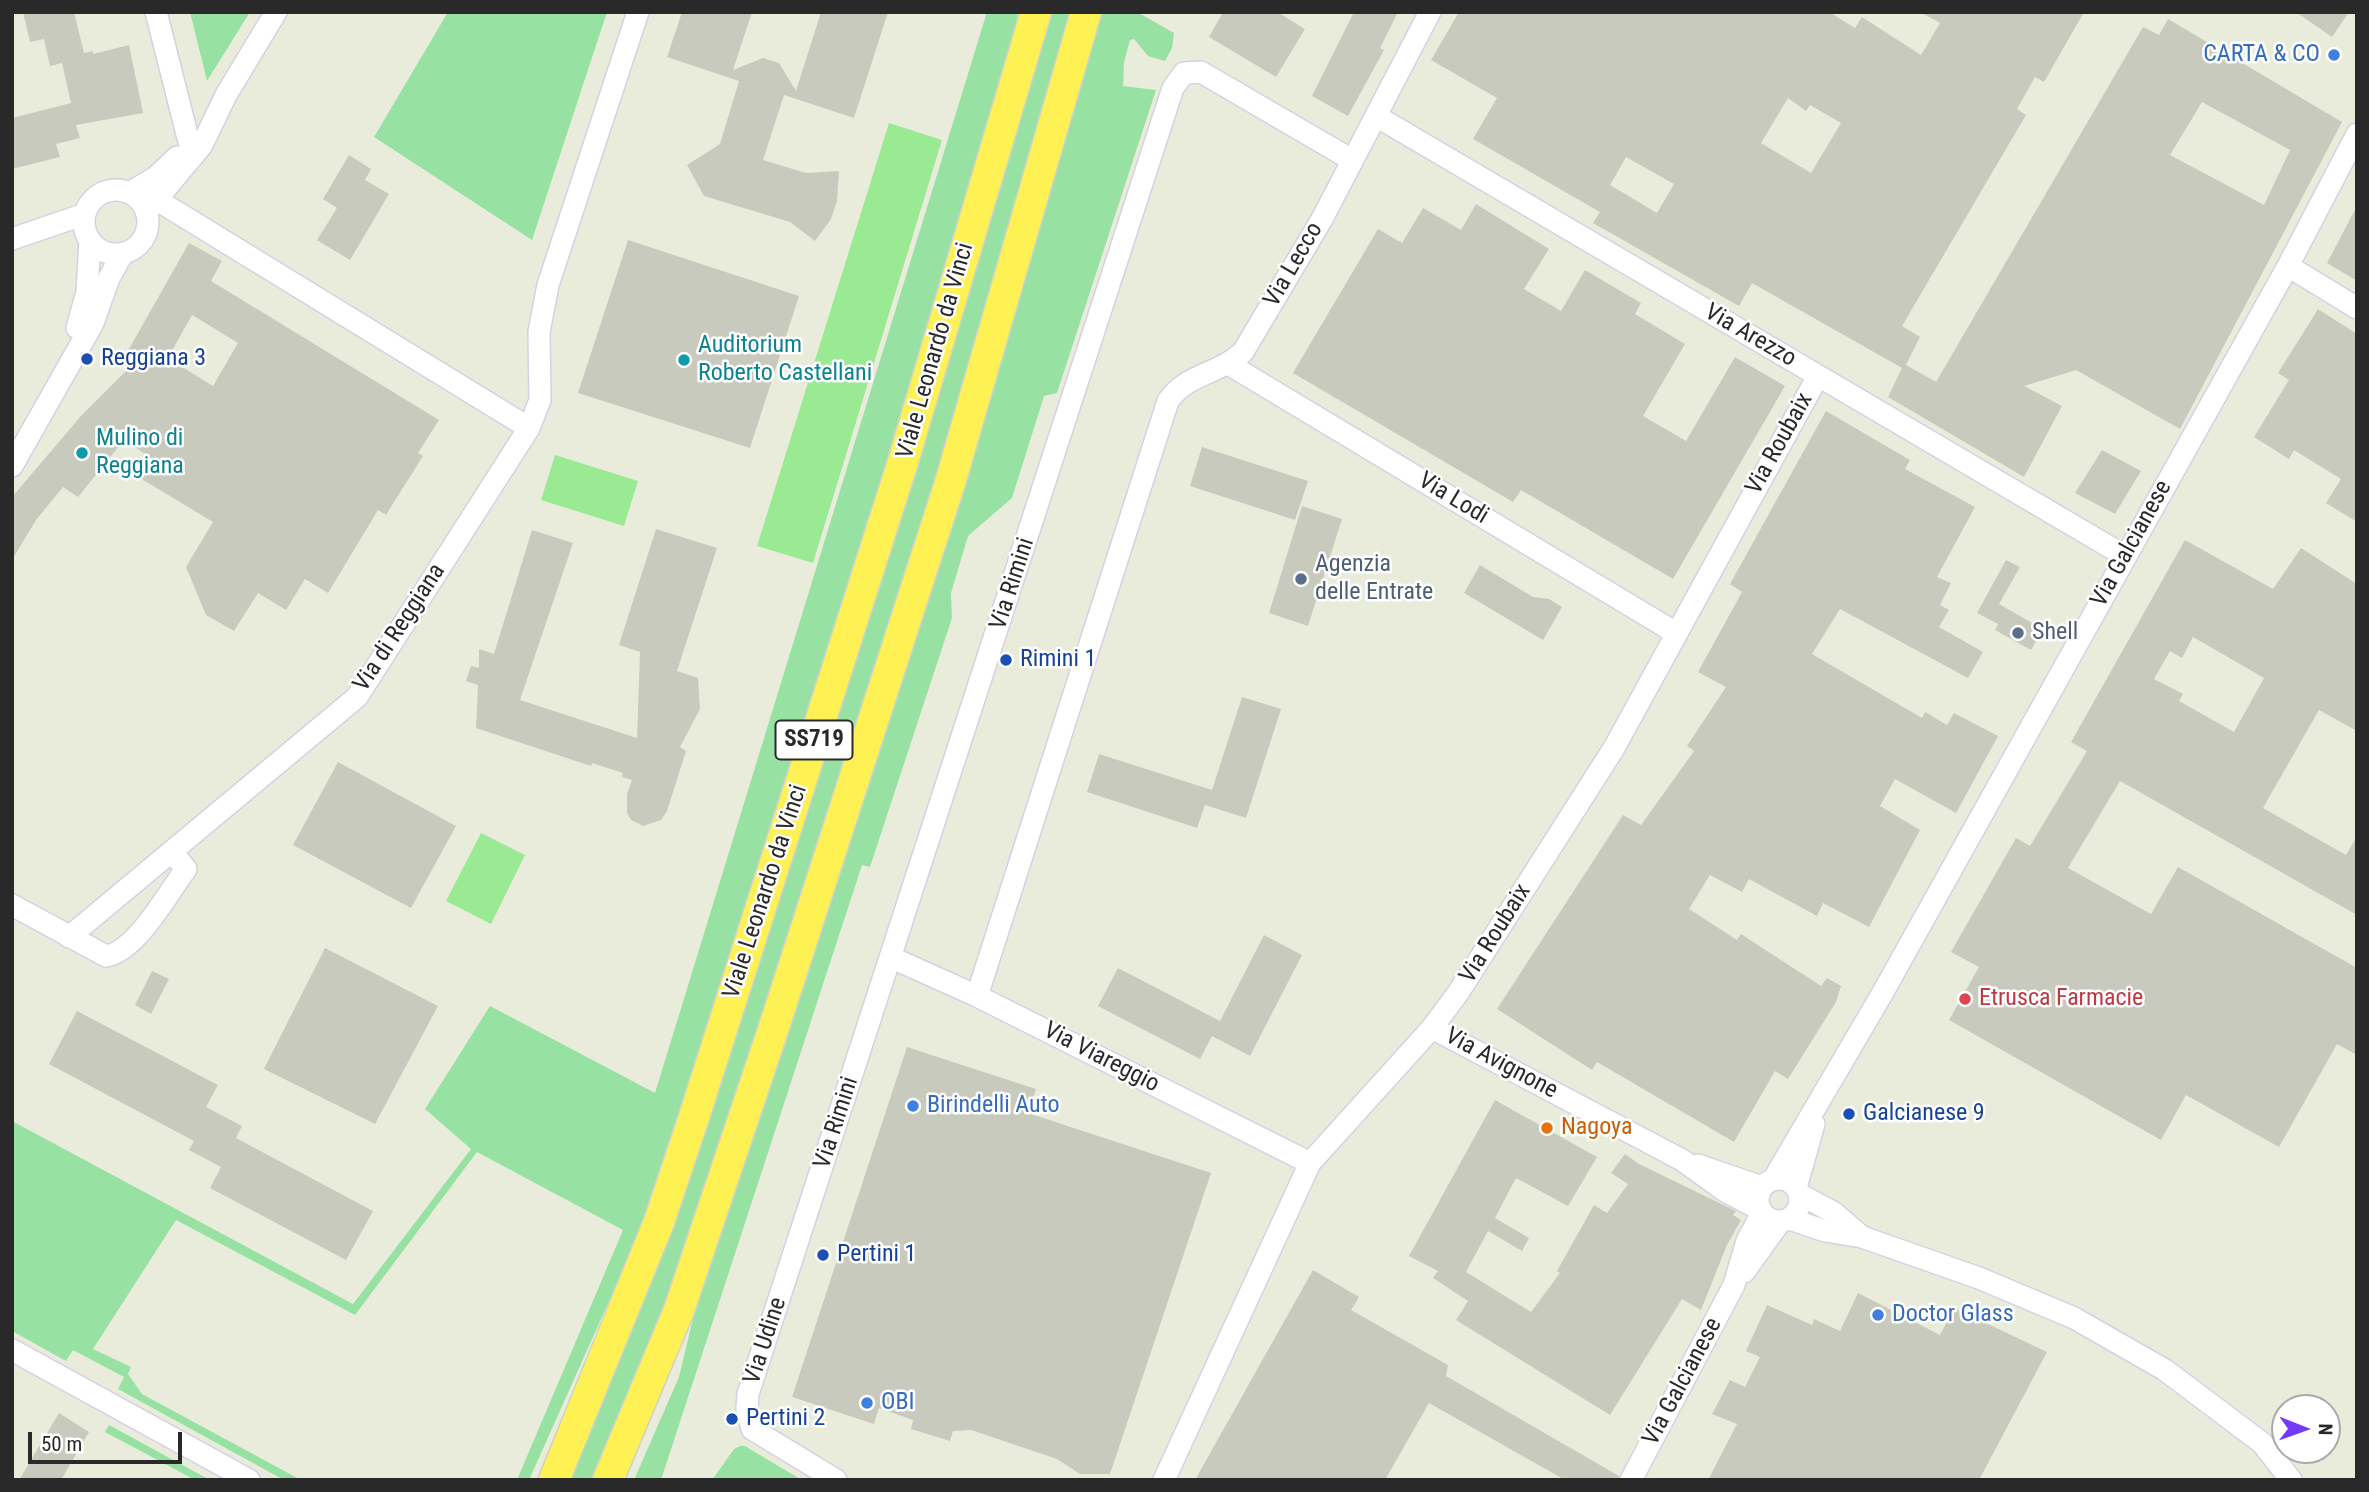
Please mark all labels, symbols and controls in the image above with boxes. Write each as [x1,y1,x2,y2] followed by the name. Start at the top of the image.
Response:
[2203,41,2320,69] place label: CARTA & CO
[2326,47,2342,63] marker: CARTA & CO
[1258,218,1330,312] street label: Via Lecco
[891,240,981,462] street label: Viale Leonardo da Vinci
[1699,298,1801,374] street label: Via Arezzo
[698,332,872,388] place label: Auditorium Roberto Castellani
[101,345,206,373] place label: Reggiana 3
[79,351,95,367] marker: Reggiana 3
[676,352,692,368] marker: Auditorium Roberto Castellani
[1740,388,1820,500] street label: Via Roubaix
[96,425,184,481] place label: Mulino di Reggiana
[74,445,90,461] marker: Mulino di Reggiana
[1413,467,1493,531] street label: Via Lodi
[2085,476,2179,612] street label: Via Galcianese
[985,534,1041,634] street label: Via Rimini
[1315,551,1433,607] place label: Agenzia delle Entrate
[348,559,452,697] street label: Via di Reggiana
[1293,571,1309,587] marker: Agenzia delle Entrate
[2032,619,2078,647] place label: Shell
[2010,625,2026,641] marker: Shell
[1020,646,1096,674] place label: Rimini 1
[998,652,1014,668] marker: Rimini 1
[776,720,852,760] road number: SS719
[718,781,814,1003] street label: Viale Leonardo da Vinci
[1454,879,1538,989] street label: Via Roubaix
[1979,985,2143,1013] place label: Etrusca Farmacie
[1957,991,1973,1007] marker: Etrusca Farmacie
[1038,1017,1164,1099] street label: Via Viareggio
[1440,1022,1562,1106] street label: Via Avignone
[809,1073,865,1173] street label: Via Rimini
[927,1092,1059,1120] place label: Birindelli Auto
[905,1098,921,1114] marker: Birindelli Auto
[1863,1100,1985,1128] place label: Galcianese 9
[1841,1106,1857,1122] marker: Galcianese 9
[1561,1114,1632,1142] place label: Nagoya
[1539,1120,1555,1136] marker: Nagoya
[837,1241,916,1269] place label: Pertini 1
[815,1247,831,1263] marker: Pertini 1
[738,1294,794,1388] street label: Via Udine
[1892,1301,2014,1329] place label: Doctor Glass
[1870,1307,1886,1323] marker: Doctor Glass
[1637,1313,1729,1451] street label: Via Galcianese
[881,1389,915,1417] place label: OBI
[2271,1394,2341,1464] north arrow
[859,1395,875,1411] marker: OBI
[746,1405,825,1433] place label: Pertini 2
[724,1411,740,1427] marker: Pertini 2
[32,1418,186,1462] scale bar
[2314,1423,2337,1435] text: N
[41,1432,82,1456] text: 50 m

